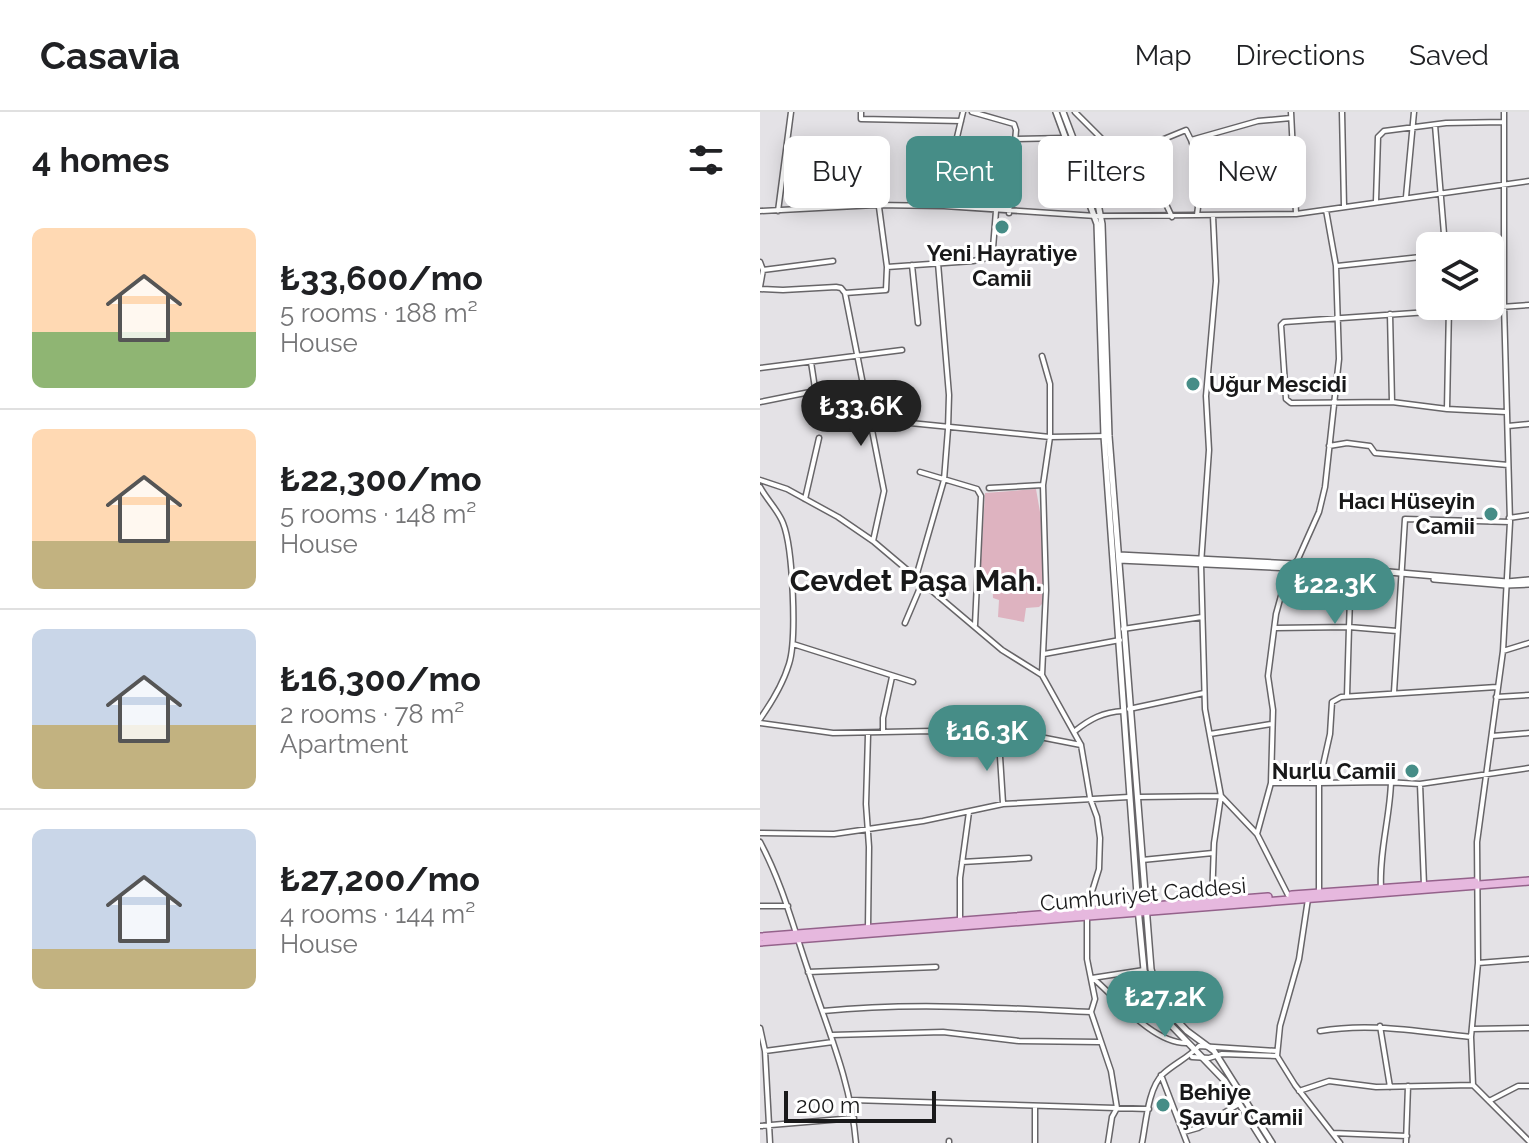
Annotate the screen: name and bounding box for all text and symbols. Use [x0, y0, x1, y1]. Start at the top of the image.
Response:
text: Casavia [40, 33, 180, 78]
text: Map [1135, 39, 1192, 72]
text: Directions [1236, 39, 1365, 72]
text: Saved [1409, 39, 1489, 72]
chip: Buy [784, 136, 890, 208]
chip: Rent [906, 136, 1022, 208]
chip: Filters [1038, 136, 1173, 208]
chip: New [1189, 136, 1306, 208]
icon: filters [684, 138, 728, 182]
text: 4 homes [32, 140, 170, 180]
marker: Yeni Hayratiye Camii [993, 218, 1011, 236]
map controls [1416, 232, 1504, 320]
button: layers [1416, 232, 1504, 320]
place label: Yeni Hayratiye Camii [927, 240, 1077, 291]
text: ₺33,600/mo [280, 258, 483, 298]
icon: home [96, 260, 192, 356]
text: 5 rooms · 188 m² [280, 298, 478, 328]
text: House [280, 328, 358, 358]
place label: Uğur Mescidi [1209, 371, 1347, 397]
marker: Uğur Mescidi [1184, 375, 1202, 393]
pin: ₺33.6K [796, 380, 926, 448]
text: ₺33.6K [819, 391, 903, 421]
text: ₺22,300/mo [280, 459, 482, 499]
icon: home [96, 461, 192, 557]
place label: Hacı Hüseyin Camii [1338, 488, 1475, 539]
text: 5 rooms · 148 m² [280, 499, 476, 529]
marker: Hacı Hüseyin Camii [1482, 505, 1500, 523]
text: House [280, 529, 358, 559]
pin: ₺22.3K [1270, 558, 1400, 626]
district label: Cevdet Paşa Mah. [790, 563, 1042, 598]
text: ₺22.3K [1294, 569, 1376, 599]
text: ₺16,300/mo [280, 659, 481, 699]
icon: home [96, 661, 192, 757]
text: 2 rooms · 78 m² [280, 699, 464, 729]
pin: ₺16.3K [922, 705, 1052, 773]
text: ₺16.3K [946, 716, 1028, 746]
text: Apartment [280, 729, 409, 759]
place label: Nurlu Camii [1272, 758, 1396, 784]
marker: Nurlu Camii [1403, 762, 1421, 780]
text: ₺27,200/mo [280, 859, 480, 899]
icon: home [96, 861, 192, 957]
street label: Cumhuriyet Caddesi [1039, 872, 1247, 916]
text: 4 rooms · 144 m² [280, 899, 475, 929]
text: House [280, 929, 358, 959]
pin: ₺27.2K [1100, 971, 1230, 1039]
text: ₺27.2K [1124, 982, 1206, 1012]
place label: Behiye Şavur Camii [1179, 1079, 1303, 1130]
scale bar [784, 1087, 936, 1123]
text: 200 m [796, 1092, 860, 1118]
marker: Behiye Şavur Camii [1154, 1096, 1172, 1114]

